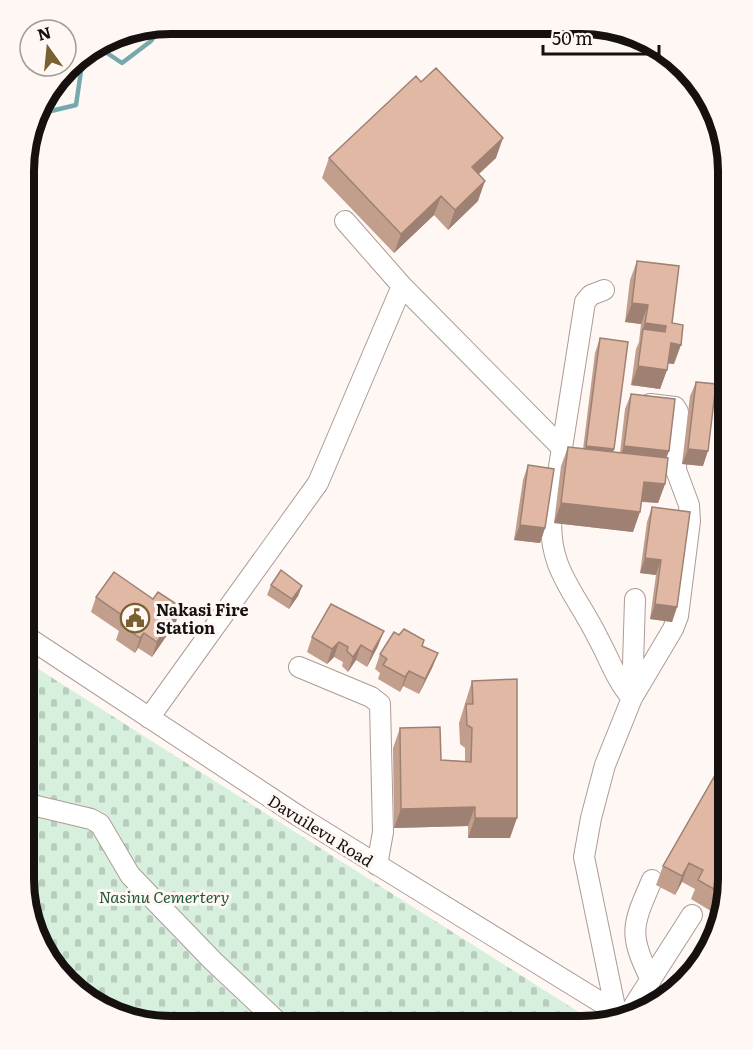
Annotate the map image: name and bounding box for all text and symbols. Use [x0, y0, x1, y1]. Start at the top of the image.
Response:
north arrow [18, 18, 78, 78]
scale bar [543, 18, 658, 56]
text: N [34, 19, 53, 46]
text: 50 m [552, 24, 593, 51]
place label: Nakasi Fire Station [156, 597, 249, 639]
public building icon: Nakasi Fire Station [119, 602, 151, 634]
street label: Davuilevu Road [264, 788, 378, 872]
park label: Nasinu Cemertery [99, 884, 229, 908]

